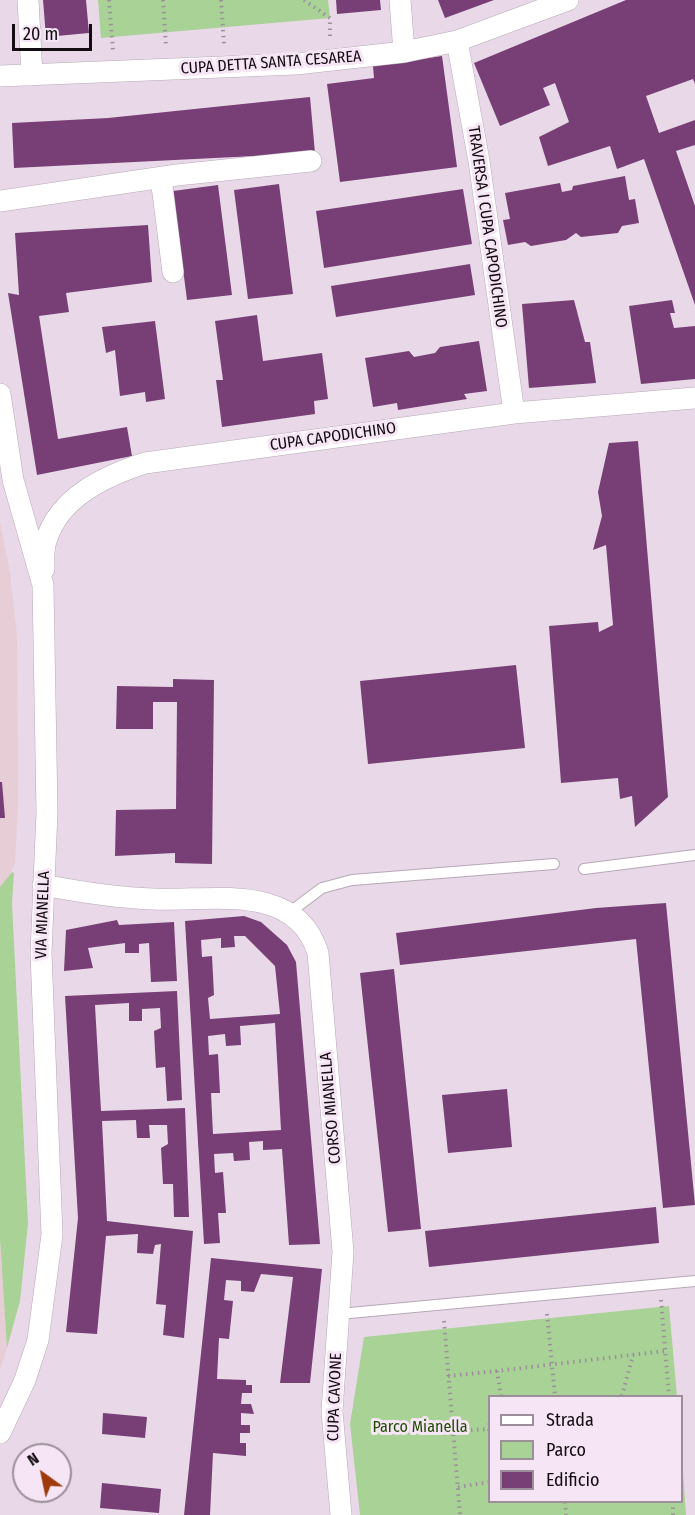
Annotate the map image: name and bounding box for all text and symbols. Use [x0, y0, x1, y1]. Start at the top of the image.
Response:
scale bar [15, 12, 94, 50]
text: 20 m [23, 23, 58, 45]
street label: CUPA DETTA SANTA CESAREA [180, 47, 362, 79]
street label: TRAVERSA I CUPA CAPODICHINO [463, 125, 511, 329]
street label: CUPA CAPODICHINO [269, 419, 397, 455]
street label: VIA MIANELLA [32, 871, 54, 959]
street label: CORSO MIANELLA [317, 1051, 345, 1165]
street label: CUPA CAVONE [324, 1352, 346, 1442]
legend [488, 1395, 683, 1503]
text: Strada [546, 1409, 594, 1431]
park label: Parco Mianella [372, 1418, 468, 1438]
text: Parco [546, 1439, 586, 1461]
north arrow [12, 1443, 72, 1503]
text: N [24, 1449, 42, 1470]
text: Edificio [546, 1469, 599, 1491]

